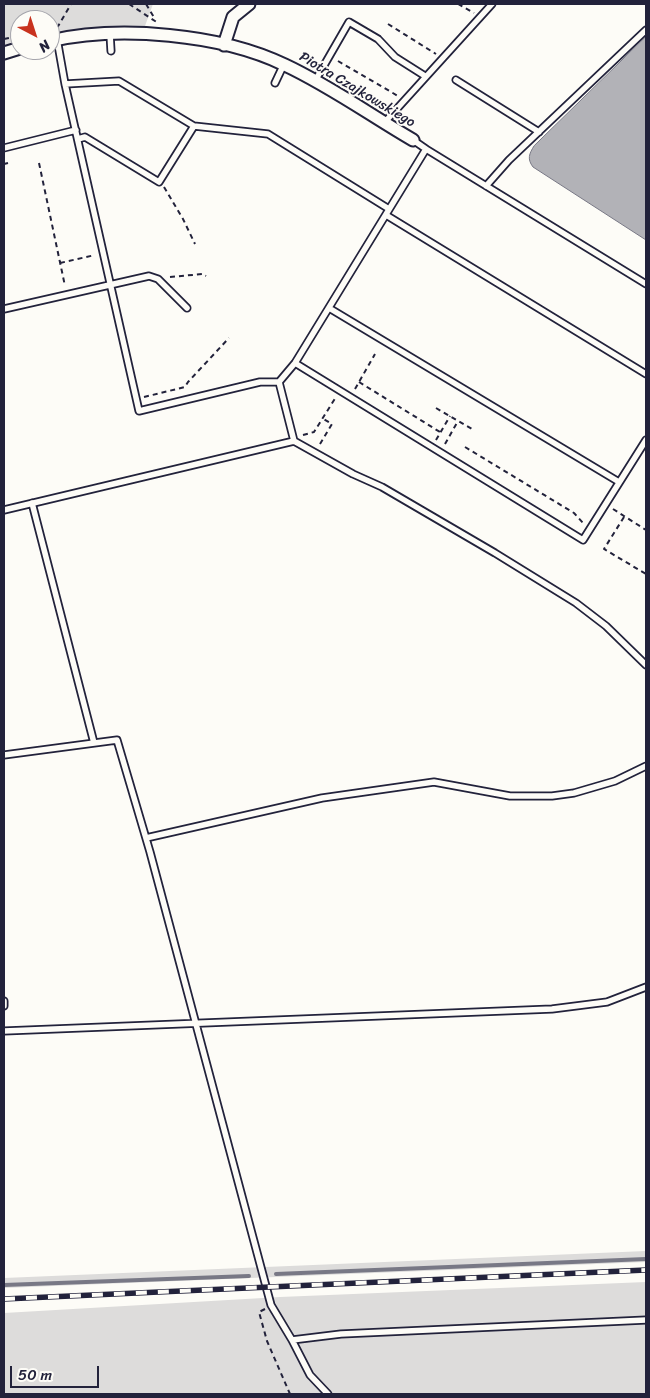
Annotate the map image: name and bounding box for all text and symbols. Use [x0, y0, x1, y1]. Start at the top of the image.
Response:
north arrow [10, 10, 60, 60]
text: N [33, 33, 56, 59]
street label: Piotra Czajkowskiego [296, 49, 418, 131]
scale bar [12, 1356, 101, 1388]
text: 50 m [18, 1362, 52, 1388]

